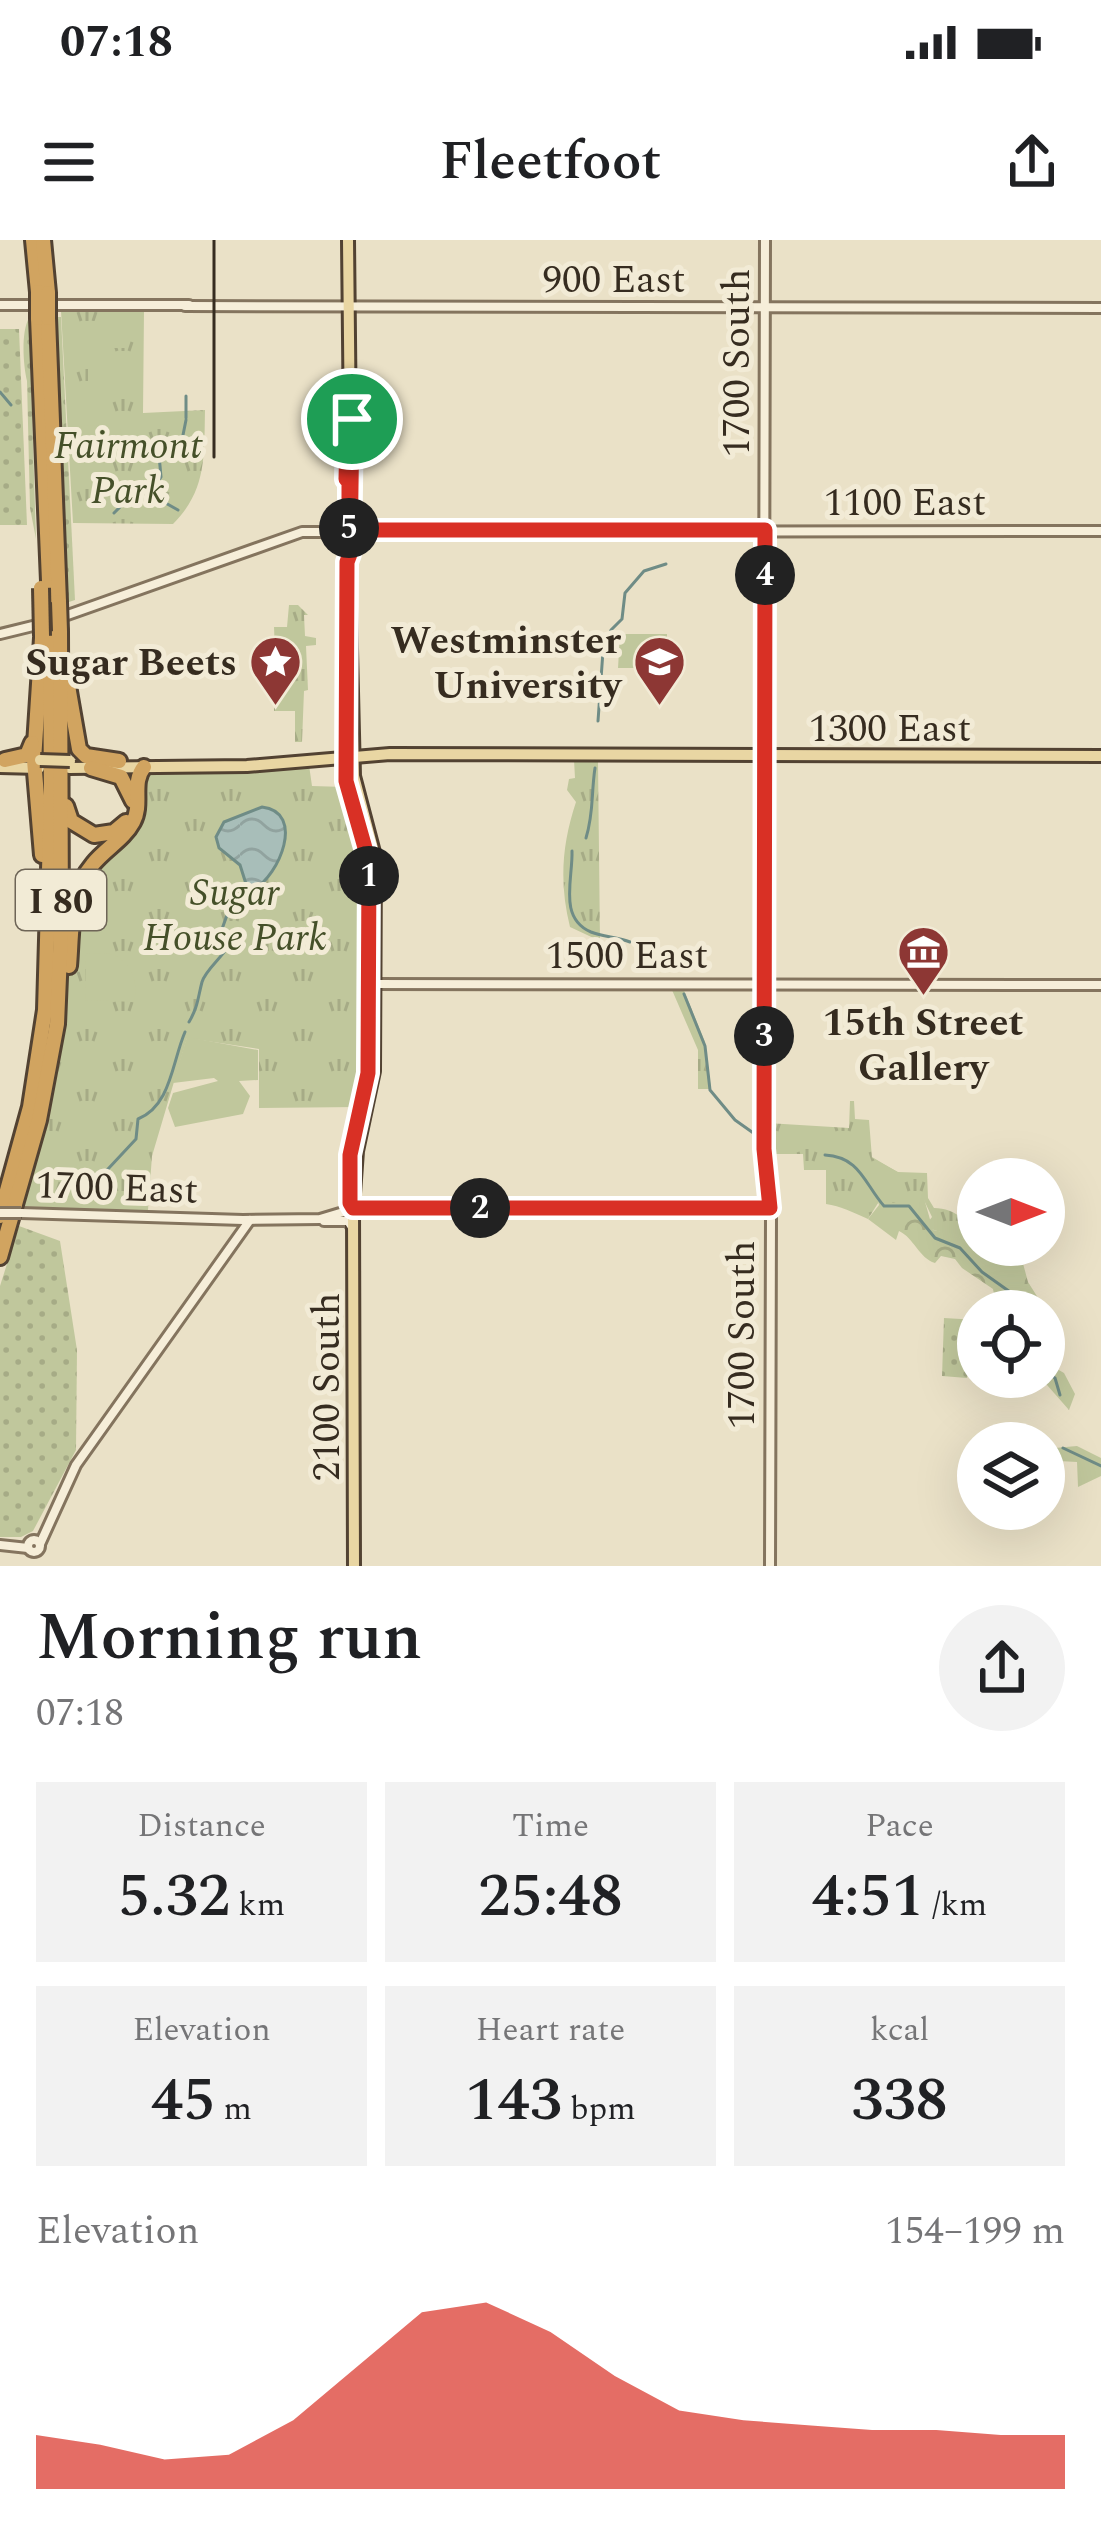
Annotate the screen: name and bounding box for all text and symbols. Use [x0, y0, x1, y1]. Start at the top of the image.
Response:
text: 07:18 [60, 8, 173, 77]
text: Fleetfoot [439, 121, 662, 203]
icon: menu [36, 129, 102, 195]
icon: share [999, 129, 1065, 195]
street label: 900 East [542, 251, 686, 310]
street label: 1700 South [708, 269, 767, 457]
pin [301, 368, 403, 470]
icon: arrive [319, 386, 385, 452]
park label: Fairmont Park [54, 417, 203, 521]
street label: 1100 East [824, 474, 986, 533]
pin: 5 [319, 498, 379, 558]
text: 5 [340, 503, 358, 553]
pin: 4 [735, 545, 795, 605]
text: 4 [756, 550, 774, 600]
place label: Westminster University [390, 612, 622, 716]
place icon: Sugar Beets [248, 633, 304, 707]
school or university icon: Westminster University [632, 633, 688, 707]
place label: Sugar Beets [25, 634, 237, 693]
street label: 1300 East [809, 700, 971, 759]
pin: 1 [339, 846, 399, 906]
text: 1 [360, 851, 378, 901]
park label: Sugar House Park [143, 864, 327, 968]
road number: I 80 [16, 870, 106, 930]
museum icon: 15th Street Gallery [895, 923, 951, 997]
street label: 1500 East [546, 927, 708, 986]
place label: 15th Street Gallery [822, 994, 1024, 1098]
pin: 3 [734, 1006, 794, 1066]
text: 3 [755, 1011, 773, 1061]
street label: 1700 East [35, 1156, 199, 1221]
north arrow [957, 1158, 1065, 1266]
map controls [957, 1158, 1065, 1530]
pin: 2 [450, 1178, 510, 1238]
text: 2 [471, 1183, 489, 1233]
street label: 1700 South [713, 1241, 772, 1429]
button: locate [957, 1290, 1065, 1398]
street label: 2100 South [298, 1293, 357, 1481]
button: layers [957, 1422, 1065, 1530]
text: Morning run [36, 1588, 422, 1689]
button: share [939, 1605, 1065, 1731]
text: 07:18 [36, 1684, 124, 1743]
text: Distance [137, 1801, 266, 1851]
text: Time [512, 1801, 589, 1851]
text: Pace [865, 1801, 934, 1851]
text: 5.32 [118, 1851, 230, 1943]
text: 25:48 [478, 1851, 623, 1943]
text: 4:51 [812, 1851, 924, 1943]
text: km [230, 1880, 285, 1930]
text: /km [924, 1880, 987, 1930]
text: Elevation [132, 2005, 271, 2055]
text: Heart rate [476, 2005, 625, 2055]
text: kcal [870, 2005, 929, 2055]
text: 45 [151, 2055, 215, 2147]
text: 143 [465, 2055, 562, 2147]
text: 338 [851, 2055, 948, 2147]
text: m [215, 2084, 252, 2134]
text: bpm [562, 2084, 636, 2134]
text: Elevation [36, 2202, 199, 2261]
text: 154–199 m [885, 2202, 1065, 2261]

